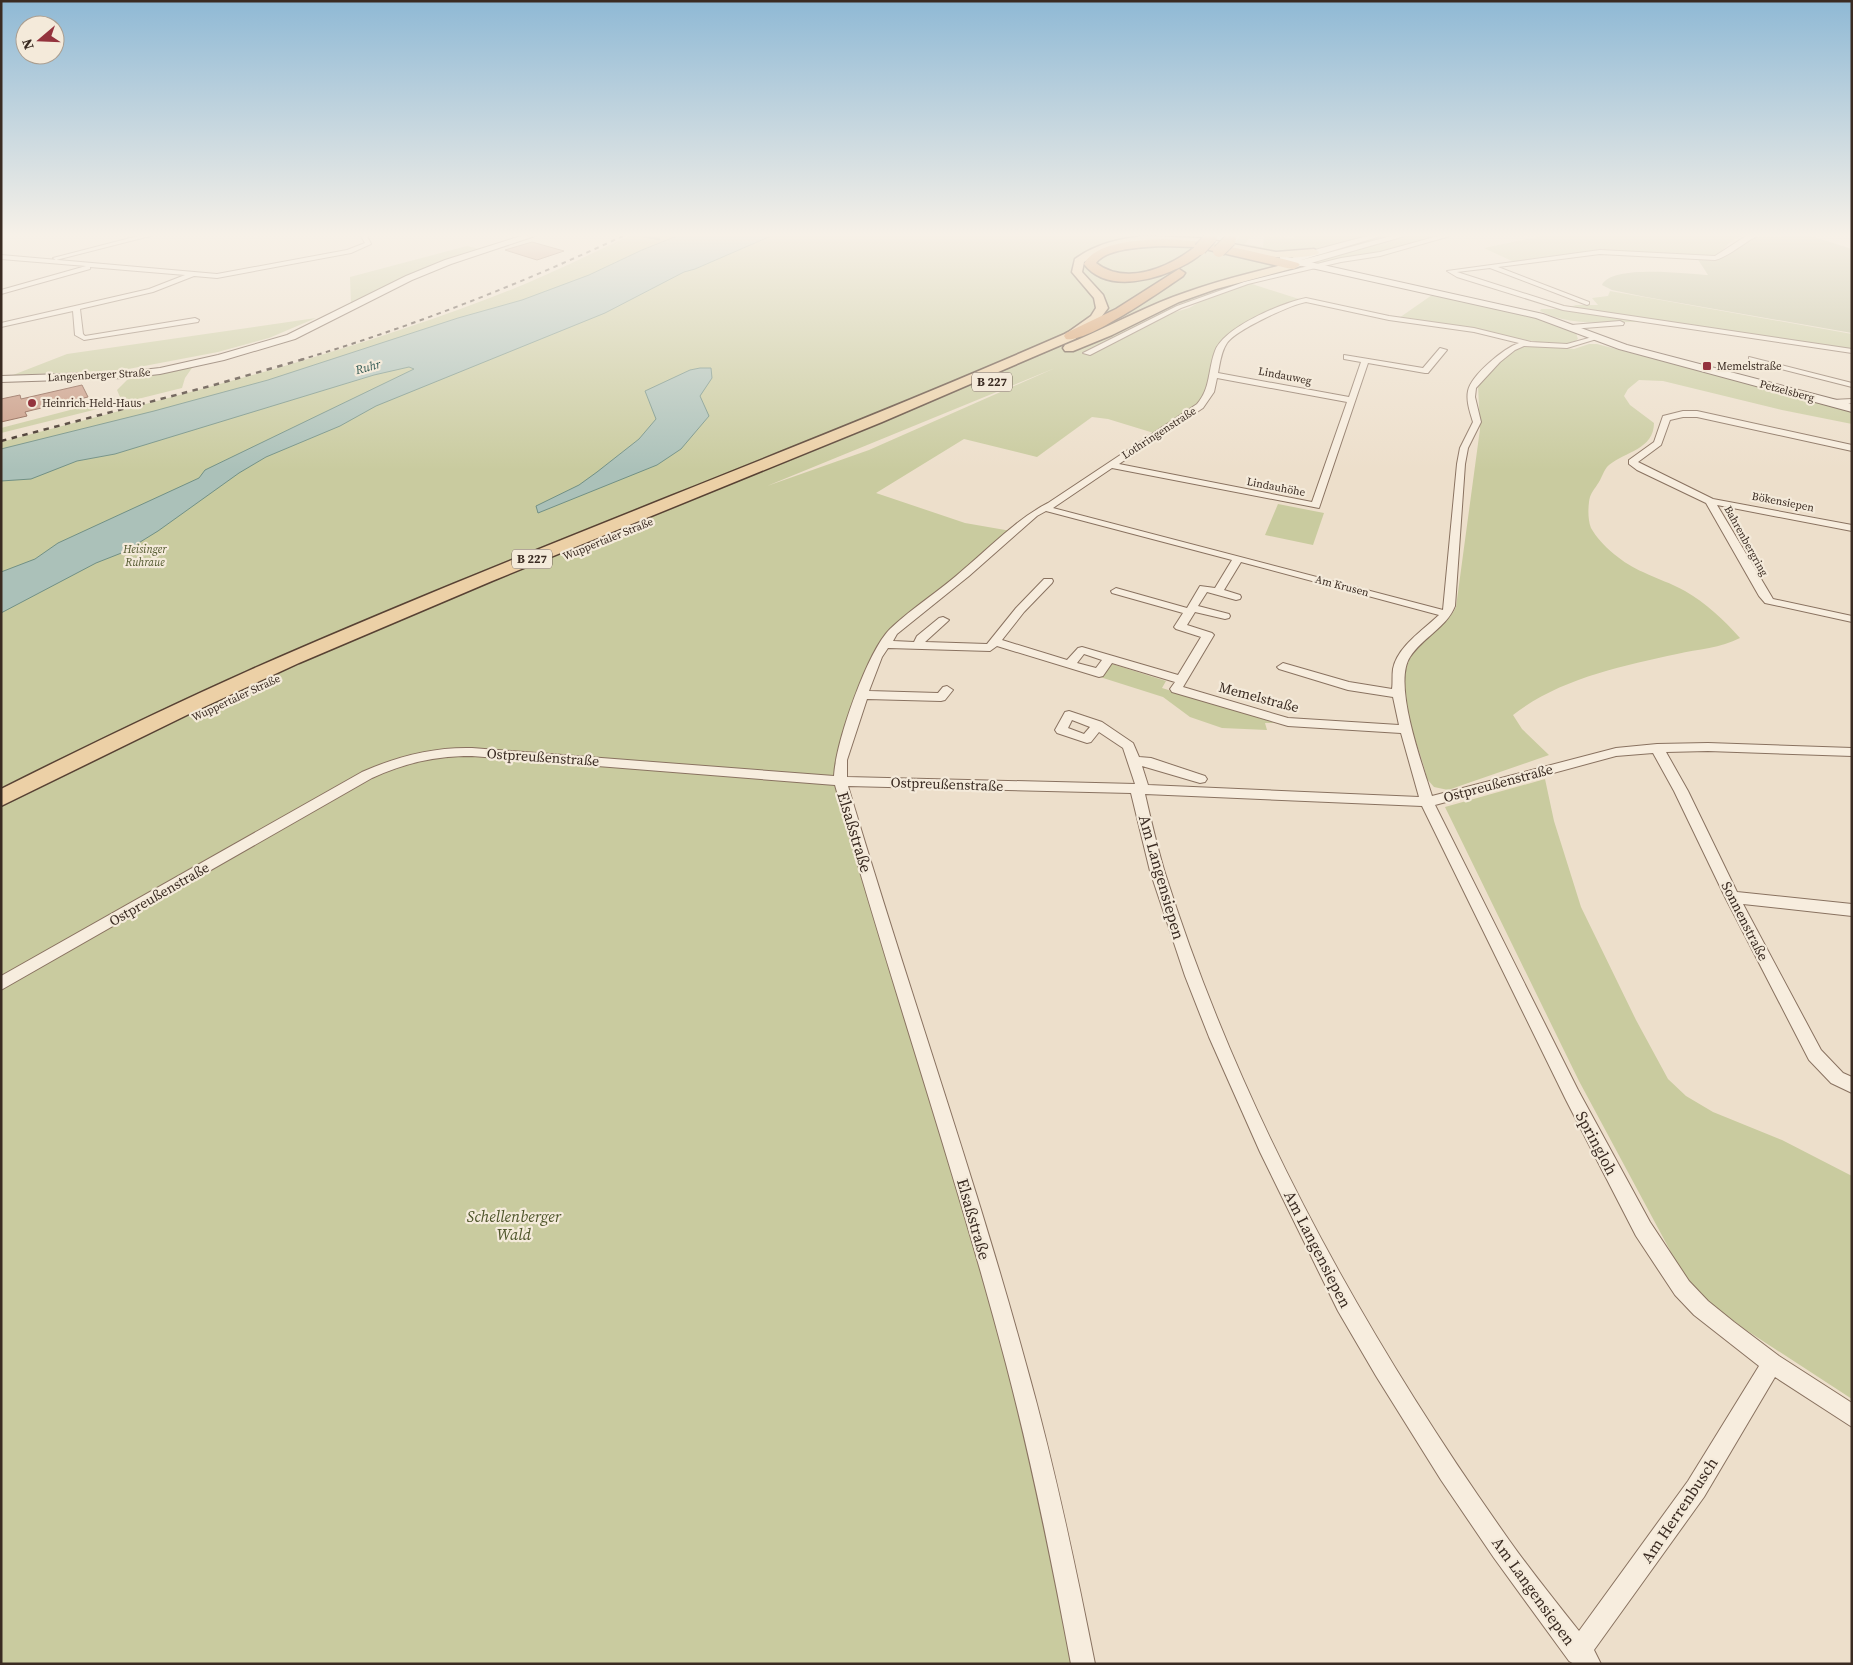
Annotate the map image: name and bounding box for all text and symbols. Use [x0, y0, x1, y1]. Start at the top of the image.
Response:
north arrow [15, 15, 65, 65]
text: N [17, 36, 39, 52]
water label: Ruhr [353, 356, 384, 378]
place label: Memelstraße [1717, 359, 1782, 374]
marker: Memelstraße [1701, 360, 1713, 372]
street label: Lindauweg [1257, 363, 1313, 389]
street label: Langenberger Straße [47, 365, 151, 385]
road number: B 227 [972, 372, 1012, 392]
street label: Petzelsberg [1758, 376, 1816, 406]
place label: Heinrich-Held-Haus [42, 396, 142, 411]
marker: Heinrich-Held-Haus [26, 397, 38, 409]
street label: Lothringenstraße [1119, 403, 1199, 463]
street label: Lindauhöhe [1245, 474, 1307, 500]
street label: Bökensiepen [1751, 489, 1816, 515]
street label: Bahrenbergring [1720, 503, 1772, 579]
street label: Wuppertaler Straße [561, 514, 656, 564]
park label: Heisinger Ruhraue [122, 542, 167, 570]
road number: B 227 [512, 550, 552, 568]
street label: Am Krusen [1313, 572, 1371, 600]
street label: Wuppertaler Straße [189, 671, 283, 725]
street label: Memelstraße [1217, 677, 1301, 717]
street label: Ostpreußenstraße [486, 743, 600, 771]
street label: Ostpreußenstraße [1441, 759, 1555, 807]
street label: Ostpreußenstraße [890, 772, 1004, 796]
street label: Elsaßstraße [832, 789, 878, 875]
street label: Am Langensiepen [1134, 812, 1190, 942]
street label: Ostpreußenstraße [105, 857, 213, 931]
street label: Sonnenstraße [1716, 878, 1774, 964]
street label: Springloh [1571, 1107, 1623, 1179]
street label: Elsaßstraße [952, 1176, 996, 1262]
street label: Am Langensiepen [1279, 1187, 1357, 1312]
park label: Schellenberger Wald [467, 1205, 562, 1245]
street label: Am Herrenbusch [1635, 1453, 1723, 1567]
street label: Am Langensiepen [1487, 1532, 1581, 1650]

